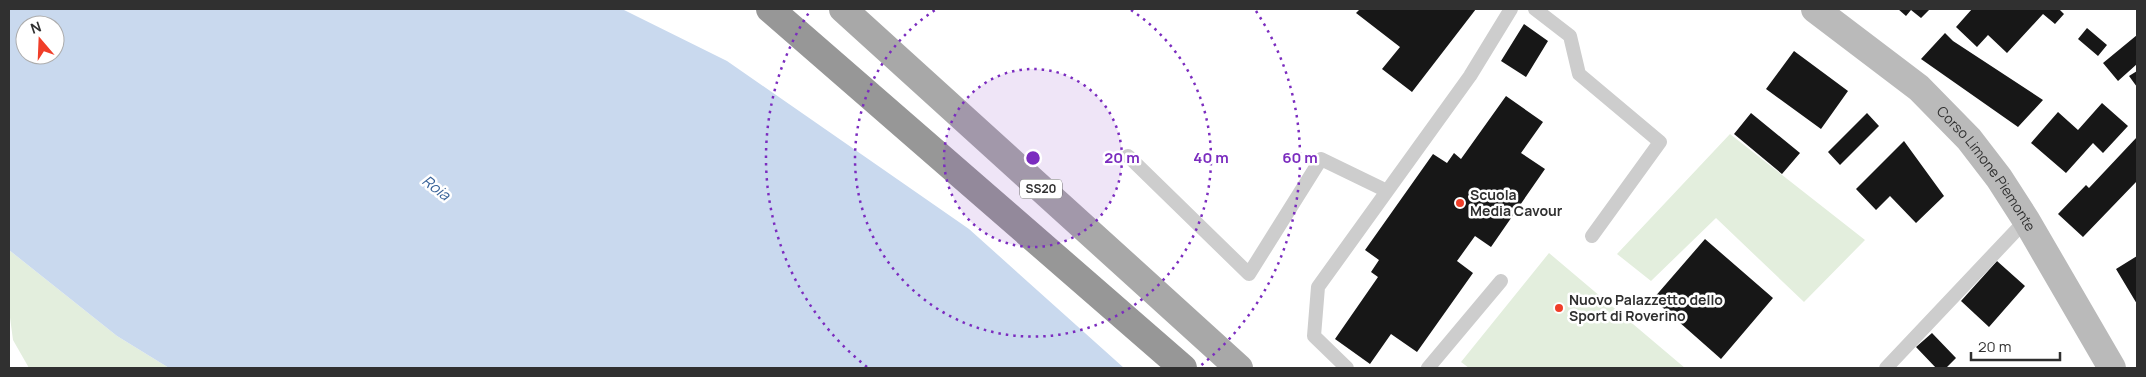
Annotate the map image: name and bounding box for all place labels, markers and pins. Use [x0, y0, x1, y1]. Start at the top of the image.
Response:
centre of rings [1024, 149, 1042, 167]
place label: Scuola Media Cavour [1470, 185, 1563, 220]
marker: Scuola Media Cavour [1454, 197, 1466, 209]
place label: Nuovo Palazzetto dello Sport di Roverino [1569, 290, 1723, 325]
marker: Nuovo Palazzetto dello Sport di Roverino [1553, 302, 1565, 314]

